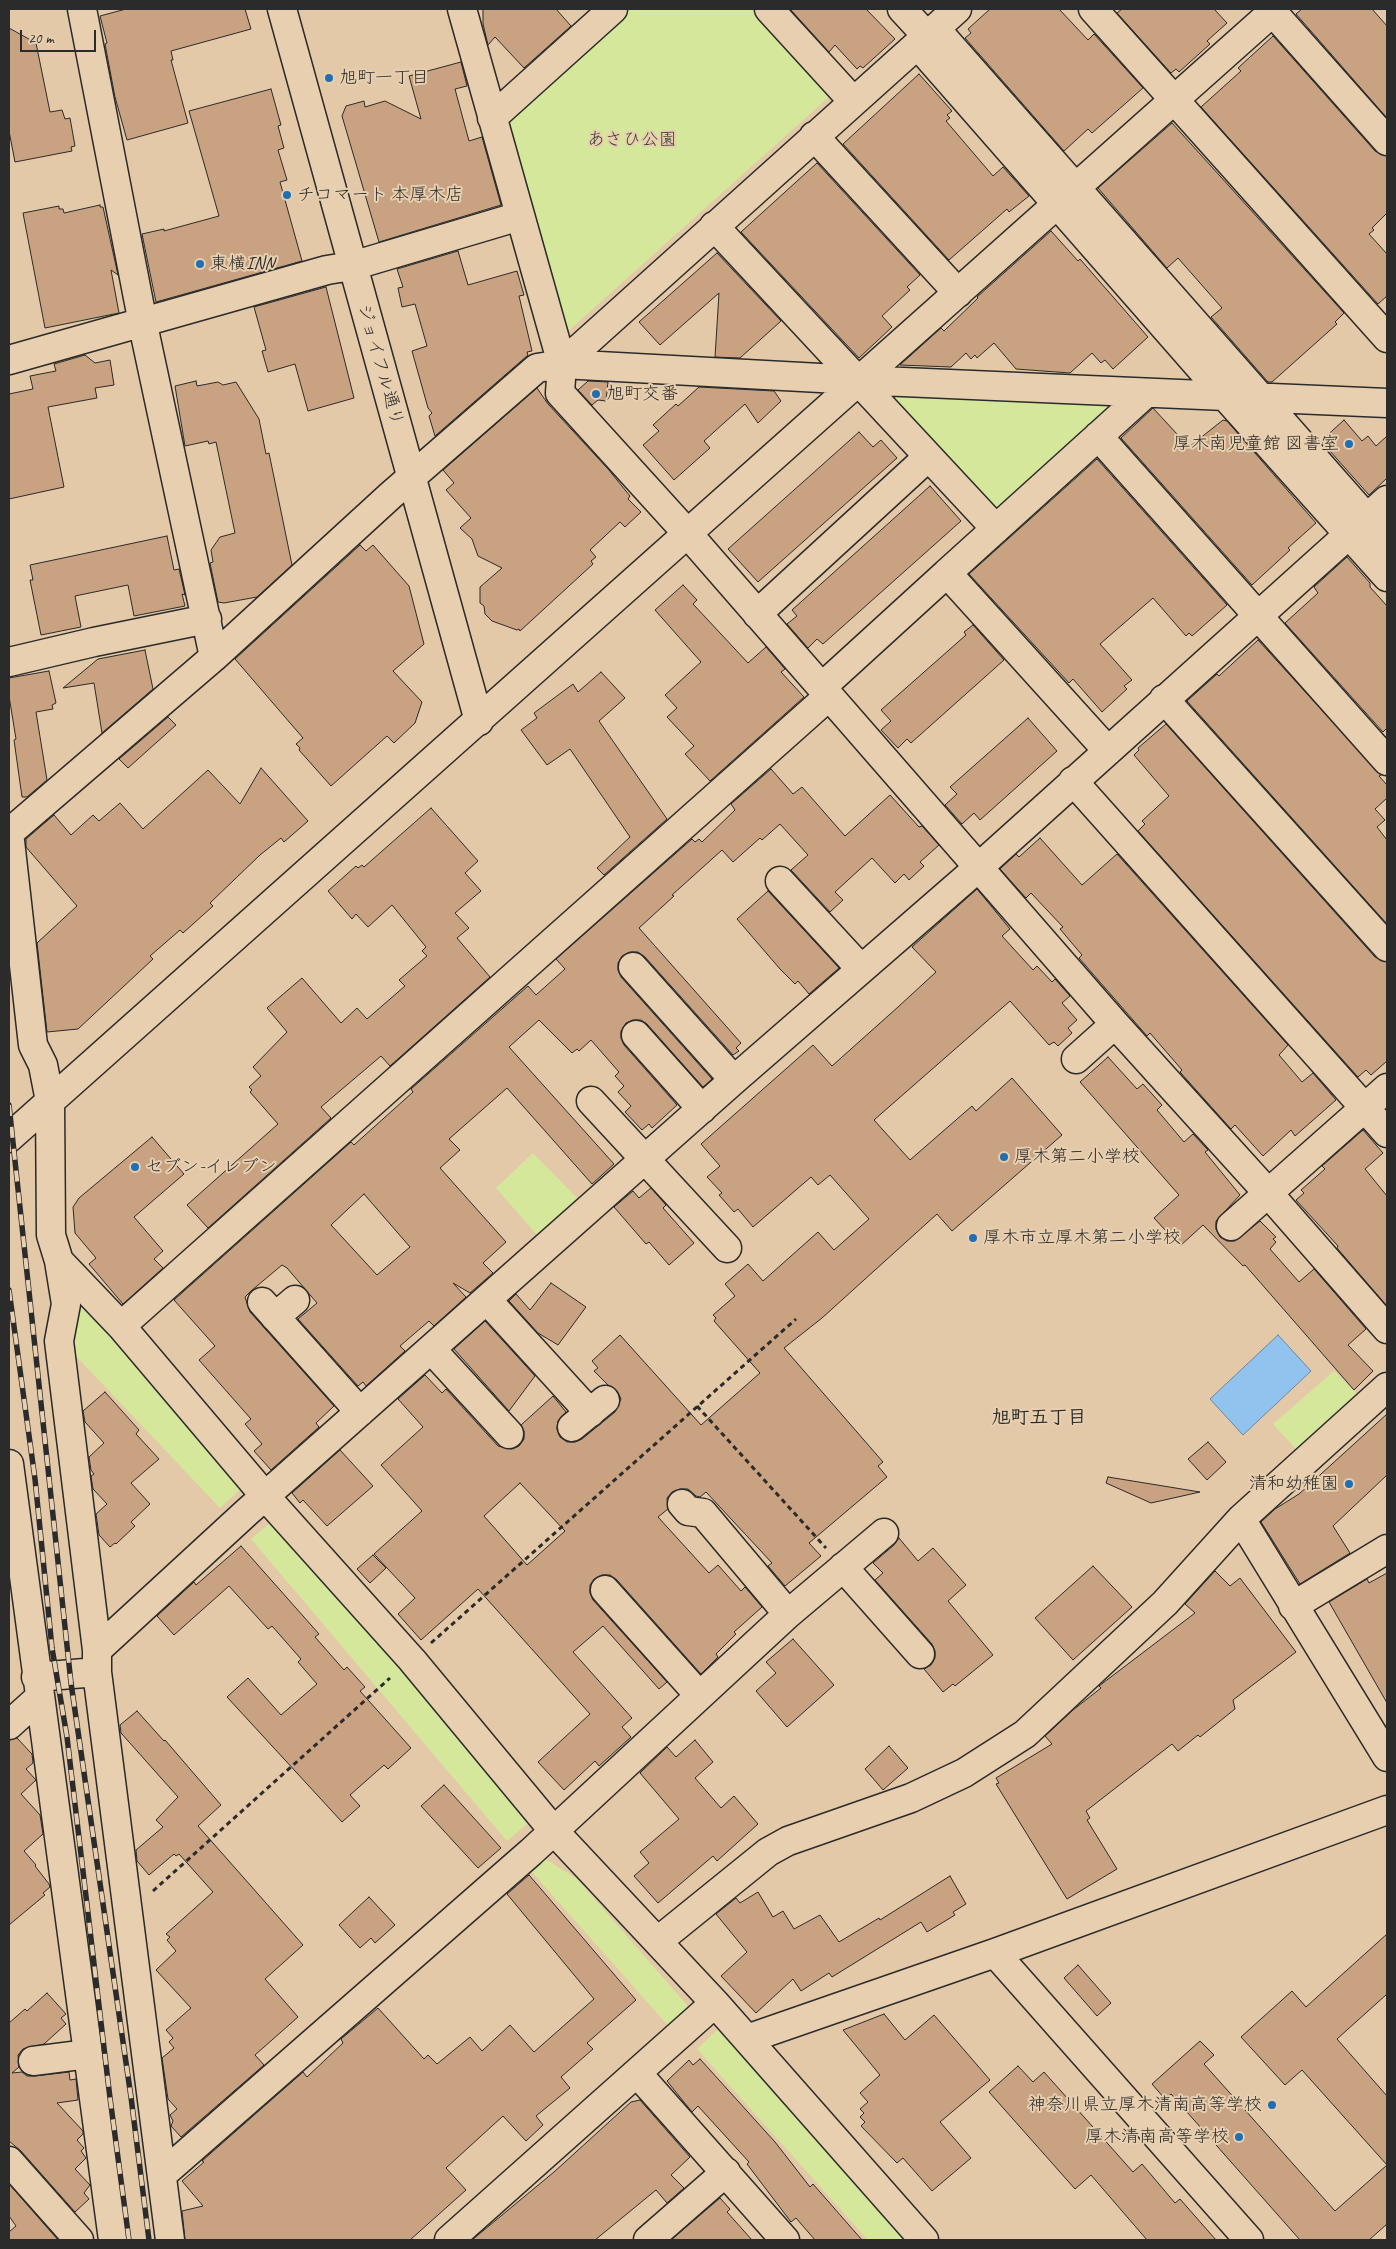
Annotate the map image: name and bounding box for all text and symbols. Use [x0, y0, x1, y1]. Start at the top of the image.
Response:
scale bar [22, 20, 99, 52]
text: 20 m [28, 29, 54, 48]
place label: 旭町一丁目 [339, 67, 429, 89]
marker: 旭町一丁目 [323, 72, 335, 84]
park label: あさひ公園 [587, 129, 677, 151]
place label: チコマート 本厚木店 [297, 184, 463, 206]
marker: チコマート 本厚木店 [281, 189, 293, 201]
place label: 東横INN [210, 253, 275, 275]
marker: 東横INN [194, 258, 206, 270]
street label: ジョイフル通り [352, 301, 408, 429]
place label: 旭町交番 [606, 383, 678, 405]
marker: 旭町交番 [590, 388, 602, 400]
place label: 厚木南児童館 図書室 [1173, 433, 1339, 455]
marker: 厚木南児童館 図書室 [1343, 438, 1355, 450]
place label: 厚木第二小学校 [1014, 1146, 1140, 1168]
marker: 厚木第二小学校 [998, 1151, 1010, 1163]
place label: セブン-イレブン [145, 1156, 277, 1178]
marker: セブン-イレブン [129, 1161, 141, 1173]
place label: 厚木市立厚木第二小学校 [983, 1227, 1181, 1249]
marker: 厚木市立厚木第二小学校 [967, 1232, 979, 1244]
district label: 旭町五丁目 [992, 1407, 1086, 1429]
place label: 清和幼稚園 [1249, 1473, 1339, 1495]
marker: 清和幼稚園 [1343, 1478, 1355, 1490]
place label: 神奈川県立厚木清南高等学校 [1028, 2094, 1262, 2116]
marker: 神奈川県立厚木清南高等学校 [1266, 2099, 1278, 2111]
place label: 厚木清南高等学校 [1085, 2126, 1229, 2148]
marker: 厚木清南高等学校 [1233, 2131, 1245, 2143]

